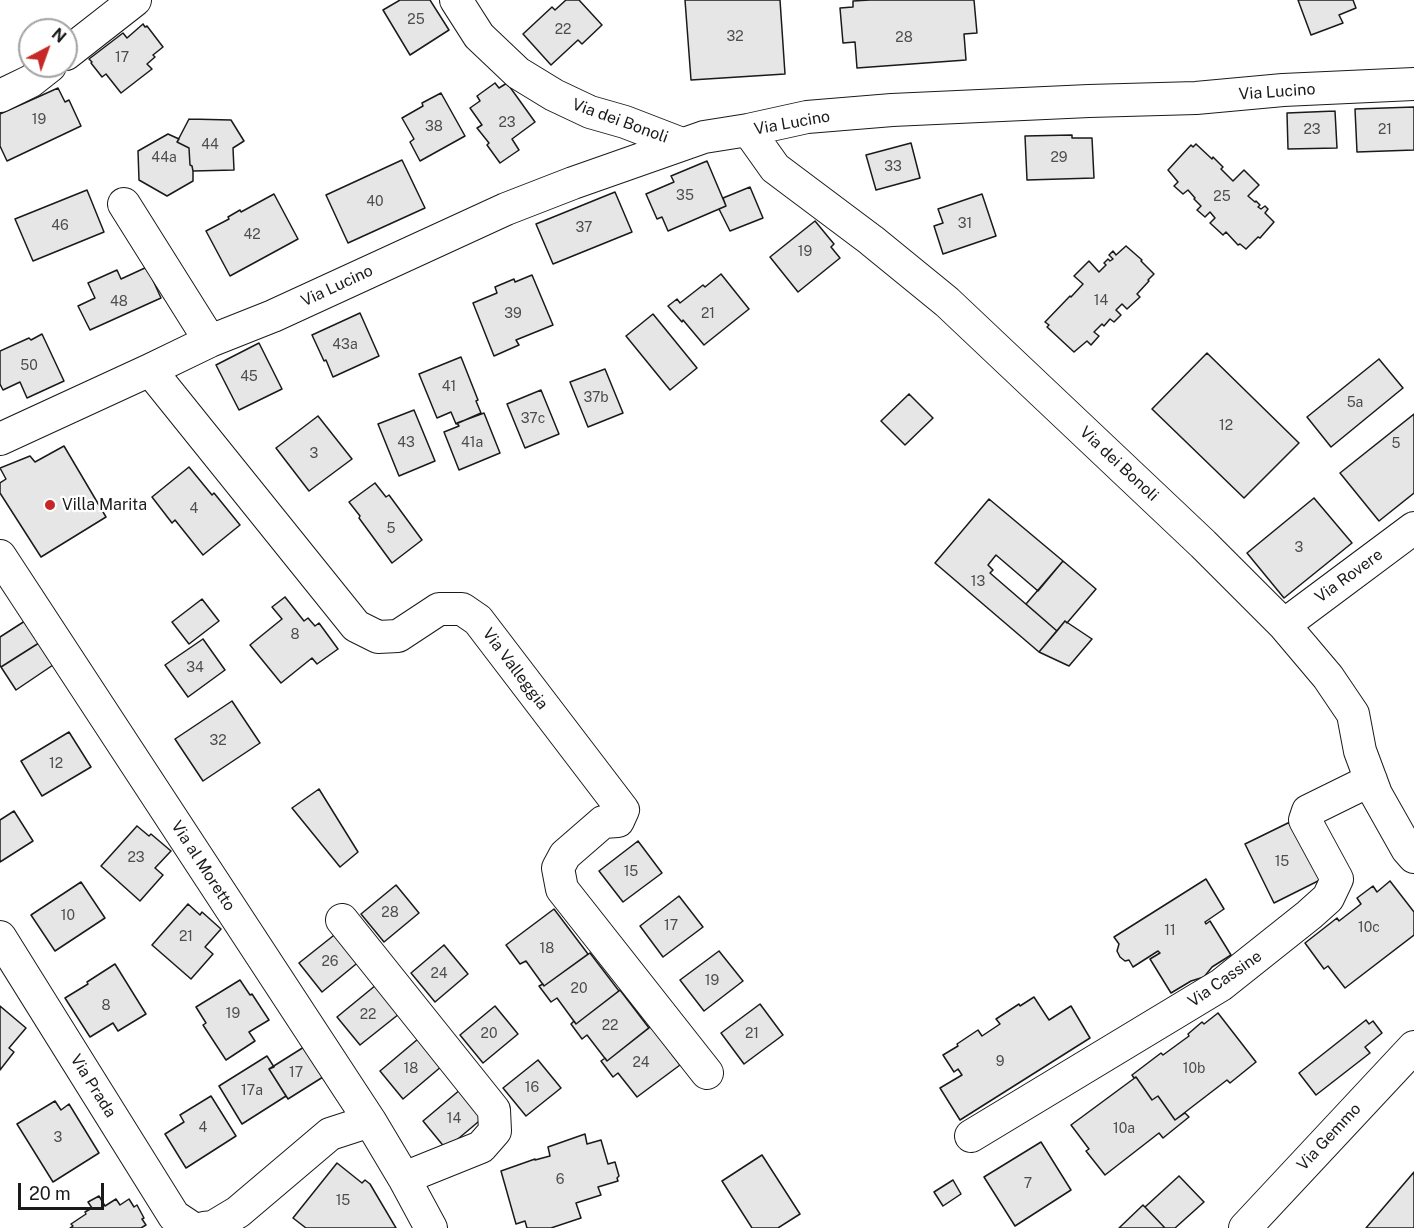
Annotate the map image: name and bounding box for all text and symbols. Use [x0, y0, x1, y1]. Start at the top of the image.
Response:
house number: 25 [407, 12, 425, 28]
north arrow [18, 18, 78, 78]
house number: 22 [555, 22, 571, 38]
text: N [48, 24, 70, 47]
house number: 32 [726, 29, 744, 45]
house number: 28 [895, 30, 913, 46]
house number: 17 [115, 50, 129, 66]
street label: Via Lucino [1238, 80, 1316, 104]
street label: Via dei Bonoli [569, 95, 671, 147]
street label: Via Lucino [752, 107, 832, 139]
house number: 19 [32, 112, 46, 128]
house number: 23 [498, 115, 516, 131]
house number: 38 [425, 119, 443, 135]
house number: 23 [1303, 122, 1321, 138]
house number: 21 [1378, 122, 1392, 138]
house number: 44 [201, 137, 219, 153]
house number: 44a [151, 150, 177, 166]
house number: 29 [1050, 150, 1068, 166]
house number: 33 [884, 159, 902, 175]
house number: 35 [676, 188, 694, 204]
house number: 25 [1213, 189, 1231, 205]
house number: 40 [366, 194, 384, 210]
house number: 31 [958, 216, 972, 232]
house number: 46 [51, 218, 69, 234]
house number: 37 [576, 220, 592, 236]
house number: 42 [243, 227, 261, 243]
house number: 19 [798, 244, 812, 260]
street label: Via Lucino [298, 261, 376, 311]
house number: 14 [1094, 293, 1108, 309]
house number: 48 [110, 294, 128, 310]
house number: 39 [504, 306, 522, 322]
house number: 21 [701, 306, 715, 322]
house number: 43a [332, 337, 358, 353]
house number: 50 [20, 358, 38, 374]
house number: 45 [240, 369, 258, 385]
house number: 41 [442, 379, 456, 395]
house number: 37b [583, 390, 609, 406]
house number: 5a [1347, 395, 1363, 411]
house number: 37c [521, 411, 545, 427]
house number: 12 [1219, 418, 1233, 434]
street label: Via dei Bonoli [1076, 423, 1162, 505]
house number: 43 [397, 435, 415, 451]
house number: 41a [461, 435, 483, 451]
house number: 5 [1392, 436, 1400, 452]
house number: 3 [310, 446, 318, 462]
place label: Villa Marita [62, 495, 147, 515]
marker: Villa Marita [43, 498, 57, 512]
house number: 4 [190, 501, 198, 517]
house number: 5 [387, 521, 395, 537]
house number: 3 [1295, 540, 1303, 556]
street label: Via Rovere [1311, 545, 1387, 607]
house number: 13 [971, 574, 985, 590]
street label: Via Valleggia [478, 625, 552, 713]
house number: 8 [290, 627, 300, 643]
house number: 34 [186, 660, 204, 676]
house number: 32 [209, 733, 227, 749]
house number: 12 [49, 756, 63, 772]
street label: Via al Moretto [167, 817, 239, 915]
house number: 23 [127, 850, 145, 866]
house number: 15 [1275, 854, 1289, 870]
house number: 15 [624, 864, 638, 880]
house number: 28 [381, 905, 399, 921]
house number: 10 [61, 908, 75, 924]
house number: 17 [664, 918, 678, 934]
house number: 10c [1358, 920, 1380, 936]
house number: 11 [1164, 923, 1176, 939]
house number: 21 [179, 929, 193, 945]
house number: 18 [540, 941, 554, 957]
street label: Via Cassine [1184, 947, 1266, 1011]
house number: 26 [321, 954, 339, 970]
house number: 24 [430, 966, 448, 982]
house number: 19 [705, 973, 719, 989]
house number: 20 [571, 981, 587, 997]
house number: 8 [101, 998, 111, 1014]
house number: 19 [226, 1006, 240, 1022]
house number: 22 [360, 1007, 376, 1023]
house number: 22 [602, 1018, 618, 1034]
house number: 20 [481, 1026, 497, 1042]
house number: 21 [745, 1026, 759, 1042]
street label: Via Prada [66, 1051, 120, 1121]
house number: 9 [996, 1054, 1004, 1070]
house number: 24 [632, 1055, 650, 1071]
house number: 18 [404, 1061, 418, 1077]
house number: 10b [1183, 1061, 1205, 1077]
house number: 17 [289, 1065, 303, 1081]
house number: 16 [525, 1080, 539, 1096]
house number: 17a [241, 1083, 263, 1099]
street label: Via Gemmo [1293, 1099, 1365, 1175]
house number: 14 [447, 1111, 461, 1127]
house number: 4 [199, 1120, 207, 1136]
house number: 10a [1113, 1121, 1135, 1137]
house number: 3 [54, 1130, 62, 1146]
scale bar [21, 1171, 106, 1209]
house number: 6 [556, 1172, 564, 1188]
house number: 7 [1024, 1176, 1032, 1192]
text: 20 m [29, 1183, 71, 1204]
house number: 15 [336, 1193, 350, 1209]

